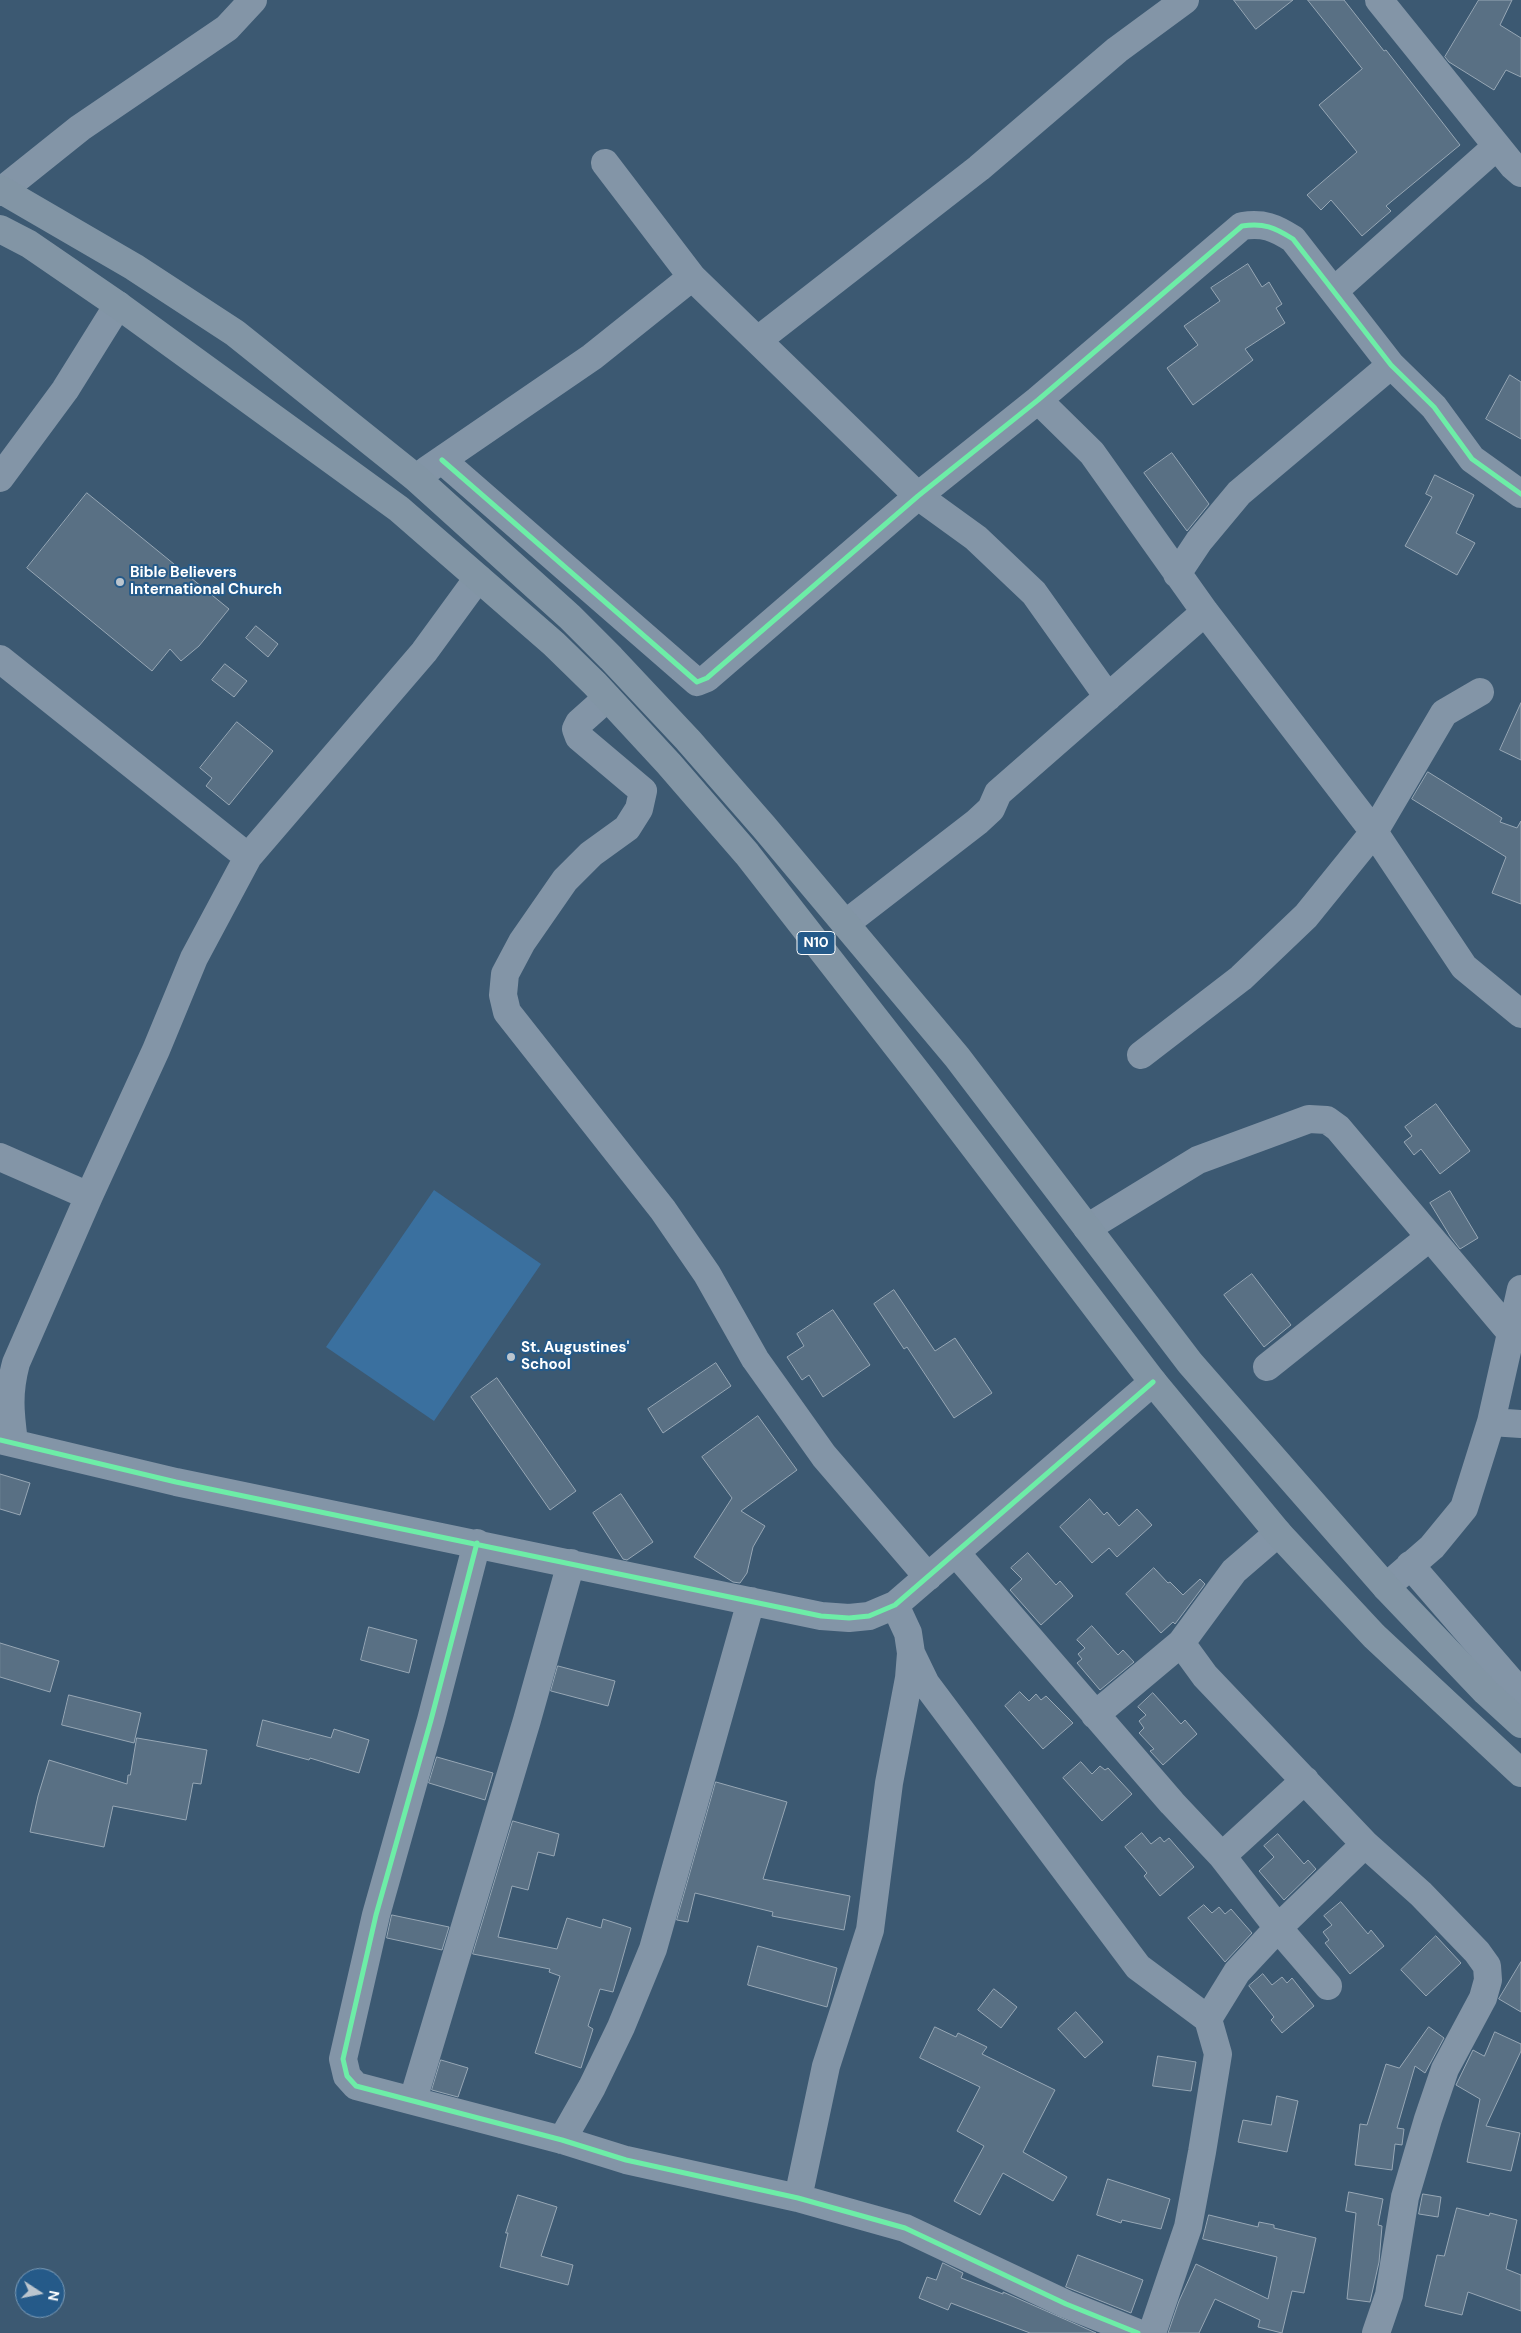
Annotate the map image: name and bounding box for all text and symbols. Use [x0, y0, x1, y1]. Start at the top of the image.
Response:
place label: Bible Believers International Church [130, 564, 282, 599]
marker: Bible Believers International Church [114, 576, 126, 588]
road number: N10 [797, 931, 835, 954]
place label: St. Augustines' School [521, 1339, 629, 1374]
marker: St. Augustines' School [505, 1351, 517, 1363]
north arrow [15, 2268, 65, 2318]
text: N [44, 2289, 64, 2302]

